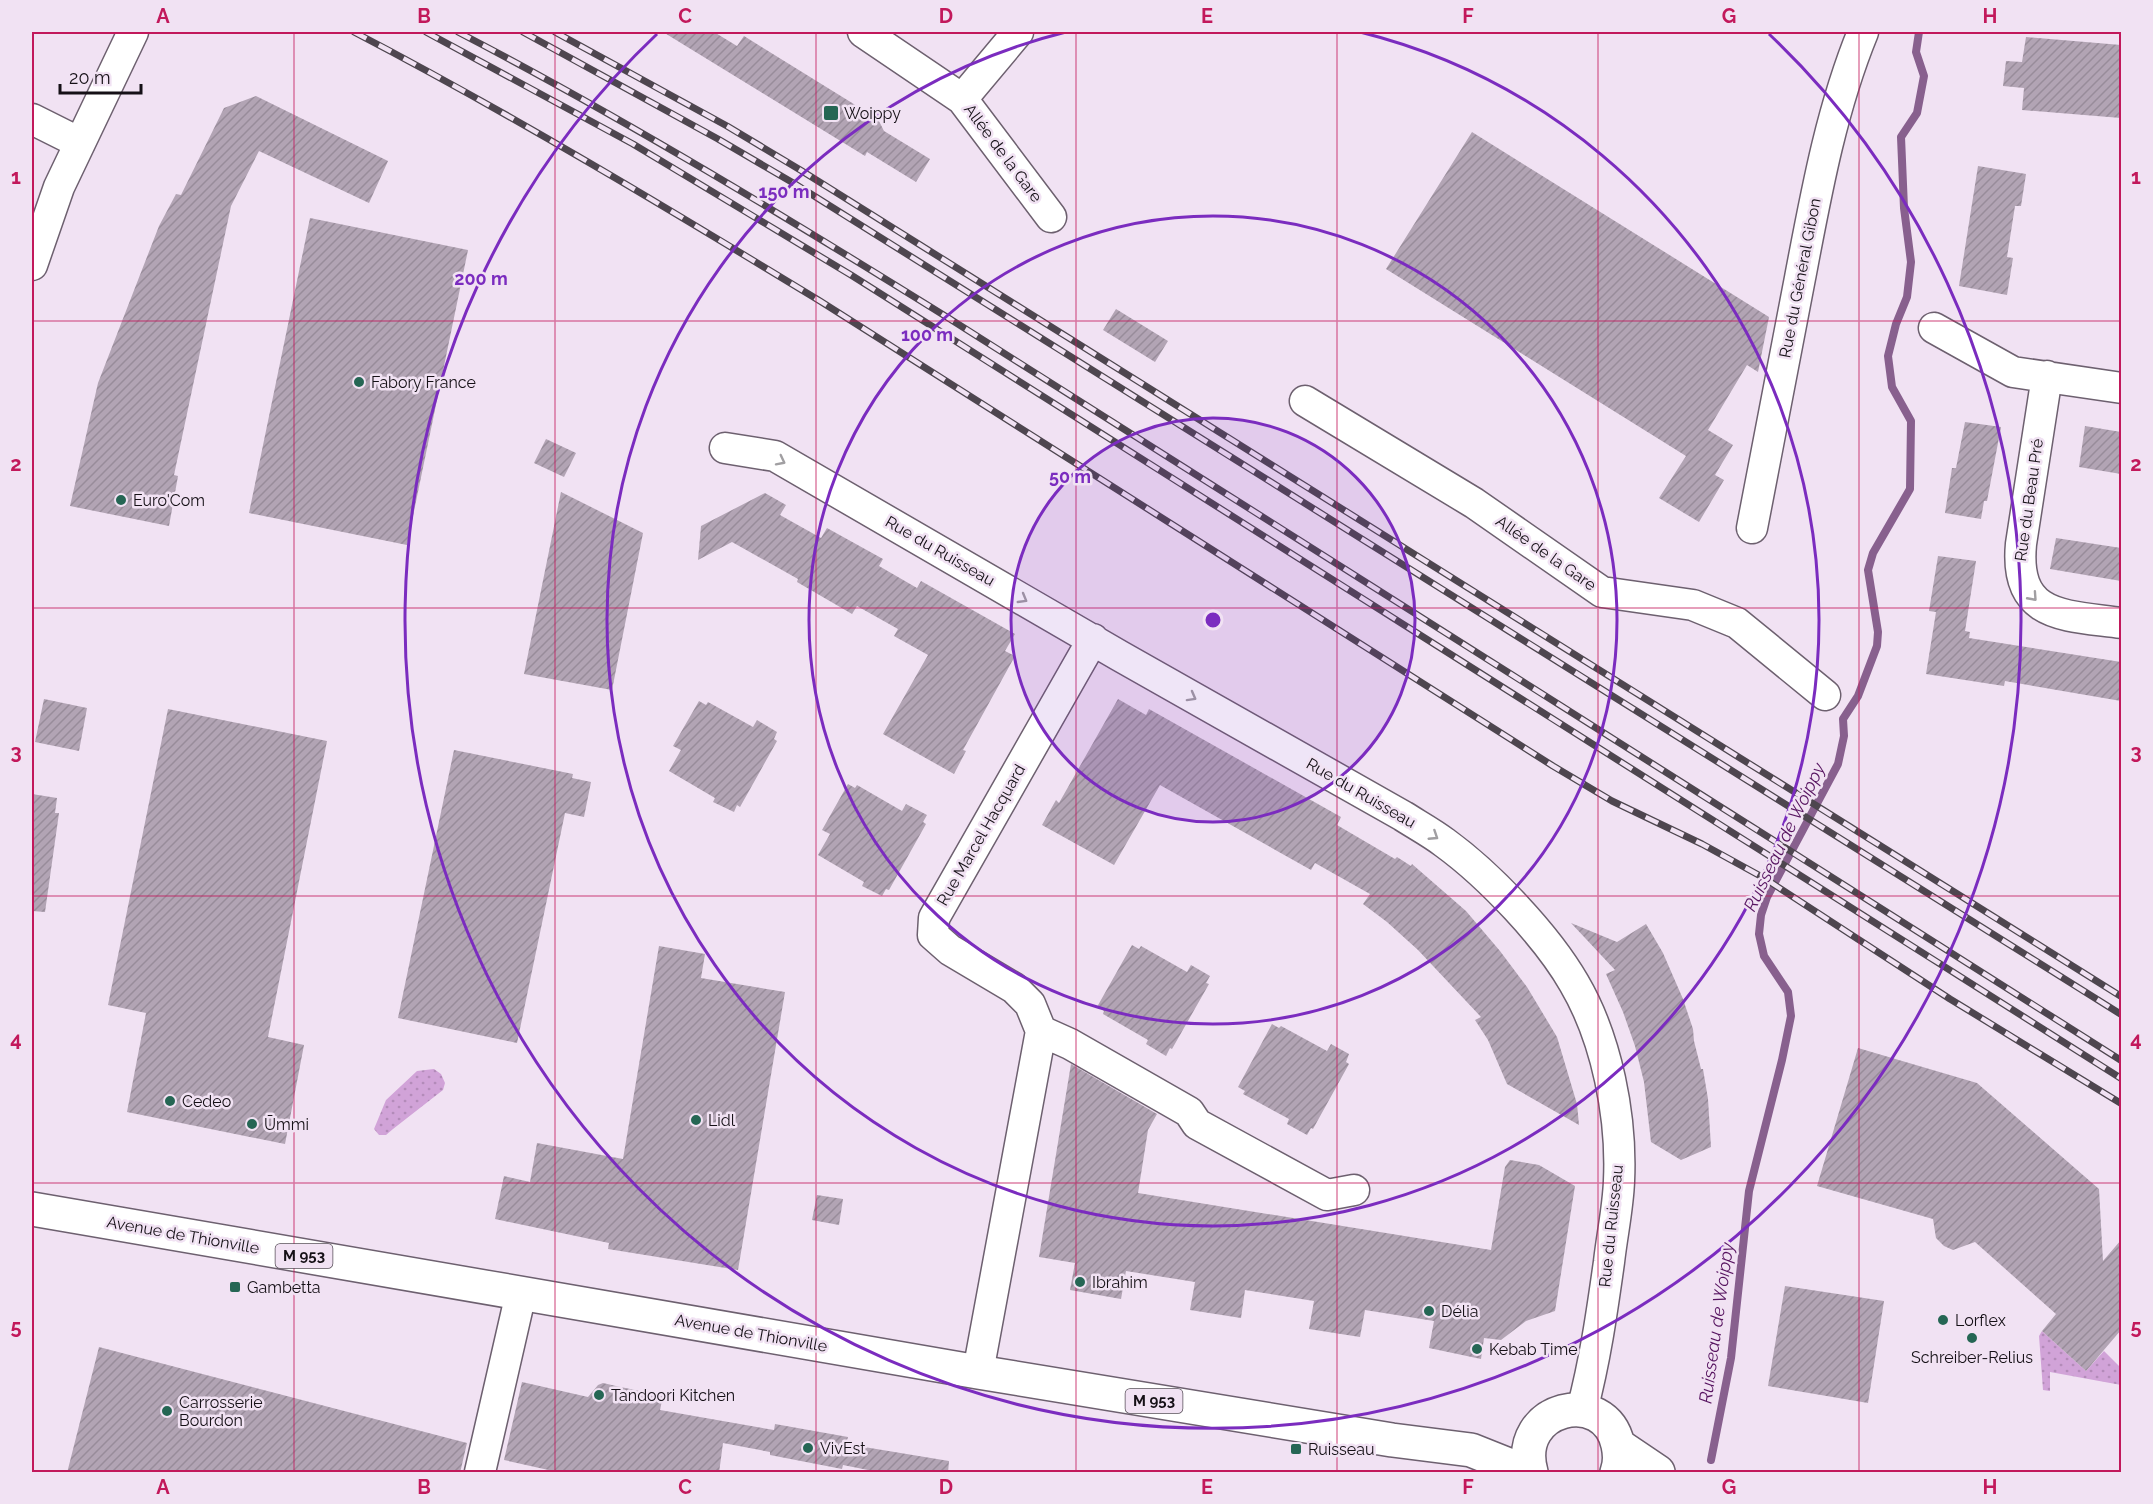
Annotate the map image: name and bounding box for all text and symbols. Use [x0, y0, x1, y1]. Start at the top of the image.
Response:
text: A [156, 4, 170, 28]
text: B [417, 4, 431, 28]
text: C [678, 4, 692, 28]
text: D [939, 4, 953, 28]
text: E [1201, 4, 1213, 28]
text: F [1462, 4, 1474, 28]
text: G [1722, 4, 1736, 28]
text: H [1983, 4, 1997, 28]
scale bar [60, 57, 141, 95]
text: 20 m [69, 67, 111, 88]
street label: Allée de la Gare [960, 100, 1046, 206]
marker: Woippy [822, 104, 840, 122]
place label: Woippy [844, 104, 901, 123]
text: 1 [11, 165, 21, 189]
text: 1 [2131, 165, 2141, 189]
text: 150 m [759, 181, 810, 202]
street label: Rue du Général Gibon [1775, 197, 1825, 359]
text: 200 m [454, 268, 508, 289]
text: 100 m [901, 324, 953, 345]
place label: Fabory France [371, 373, 476, 392]
marker: Fabory France [352, 375, 366, 389]
street label: Rue du Beau Pré [2011, 437, 2047, 563]
text: 2 [10, 452, 22, 476]
text: 2 [2130, 452, 2142, 476]
one-way arrow [775, 453, 786, 465]
text: 50 m [1049, 466, 1091, 487]
place label: Euro'Com [133, 491, 205, 510]
marker: Euro'Com [114, 493, 128, 507]
street label: Allée de la Gare [1492, 511, 1600, 595]
street label: Rue du Ruisseau [882, 512, 998, 590]
one-way arrow [2026, 590, 2037, 601]
one-way arrow [1017, 592, 1028, 603]
centre of rings [1203, 610, 1223, 630]
one-way arrow [1186, 689, 1196, 701]
text: 3 [10, 740, 22, 764]
text: 3 [2130, 740, 2142, 764]
street label: Rue du Ruisseau [1303, 754, 1419, 832]
water label: Ruisseau de Woippy [1739, 758, 1830, 915]
street label: Rue Marcel Hacquard [933, 761, 1029, 909]
one-way arrow [1428, 828, 1438, 840]
text: 4 [10, 1027, 22, 1051]
text: 4 [2130, 1027, 2142, 1051]
place label: Cedeo [182, 1092, 231, 1111]
marker: Cedeo [163, 1094, 177, 1108]
place label: Lidl [708, 1111, 736, 1130]
marker: Lidl [689, 1113, 703, 1127]
place label: Ūmmi [264, 1115, 309, 1134]
marker: Ūmmi [245, 1117, 259, 1131]
street label: Rue du Ruisseau [1595, 1164, 1627, 1288]
street label: Avenue de Thionville [105, 1212, 261, 1258]
water label: Ruisseau de Woippy [1694, 1240, 1738, 1405]
road number: M 953 [276, 1244, 332, 1268]
place label: Ibrahim [1092, 1273, 1148, 1292]
marker: Ibrahim [1073, 1275, 1087, 1289]
place label: Gambetta [247, 1278, 321, 1297]
marker: Gambetta [228, 1280, 242, 1294]
place label: Délia [1441, 1302, 1478, 1321]
marker: Délia [1422, 1304, 1436, 1318]
street label: Avenue de Thionville [673, 1310, 829, 1356]
place label: Lorflex [1955, 1311, 2006, 1330]
marker: Lorflex [1936, 1313, 1950, 1327]
text: 5 [10, 1315, 22, 1339]
text: 5 [2130, 1315, 2142, 1339]
marker: Schreiber-Relius [1965, 1331, 1979, 1345]
place label: Kebab Time [1489, 1340, 1578, 1359]
marker: Kebab Time [1470, 1342, 1484, 1356]
place label: Schreiber-Relius [1911, 1348, 2033, 1367]
place label: Tandoori Kitchen [611, 1386, 735, 1405]
marker: Tandoori Kitchen [592, 1388, 606, 1402]
road number: M 953 [1126, 1389, 1182, 1413]
place label: Carrosserie Bourdon [179, 1393, 263, 1430]
marker: Carrosserie Bourdon [160, 1404, 174, 1418]
place label: VivEst [820, 1439, 866, 1458]
place label: Ruisseau [1308, 1440, 1374, 1459]
marker: VivEst [801, 1441, 815, 1455]
marker: Ruisseau [1289, 1442, 1303, 1456]
text: A [156, 1475, 170, 1499]
text: B [417, 1475, 431, 1499]
text: C [678, 1475, 692, 1499]
text: D [939, 1475, 953, 1499]
text: E [1201, 1475, 1213, 1499]
text: F [1462, 1475, 1474, 1499]
text: G [1722, 1475, 1736, 1499]
text: H [1983, 1475, 1997, 1499]

